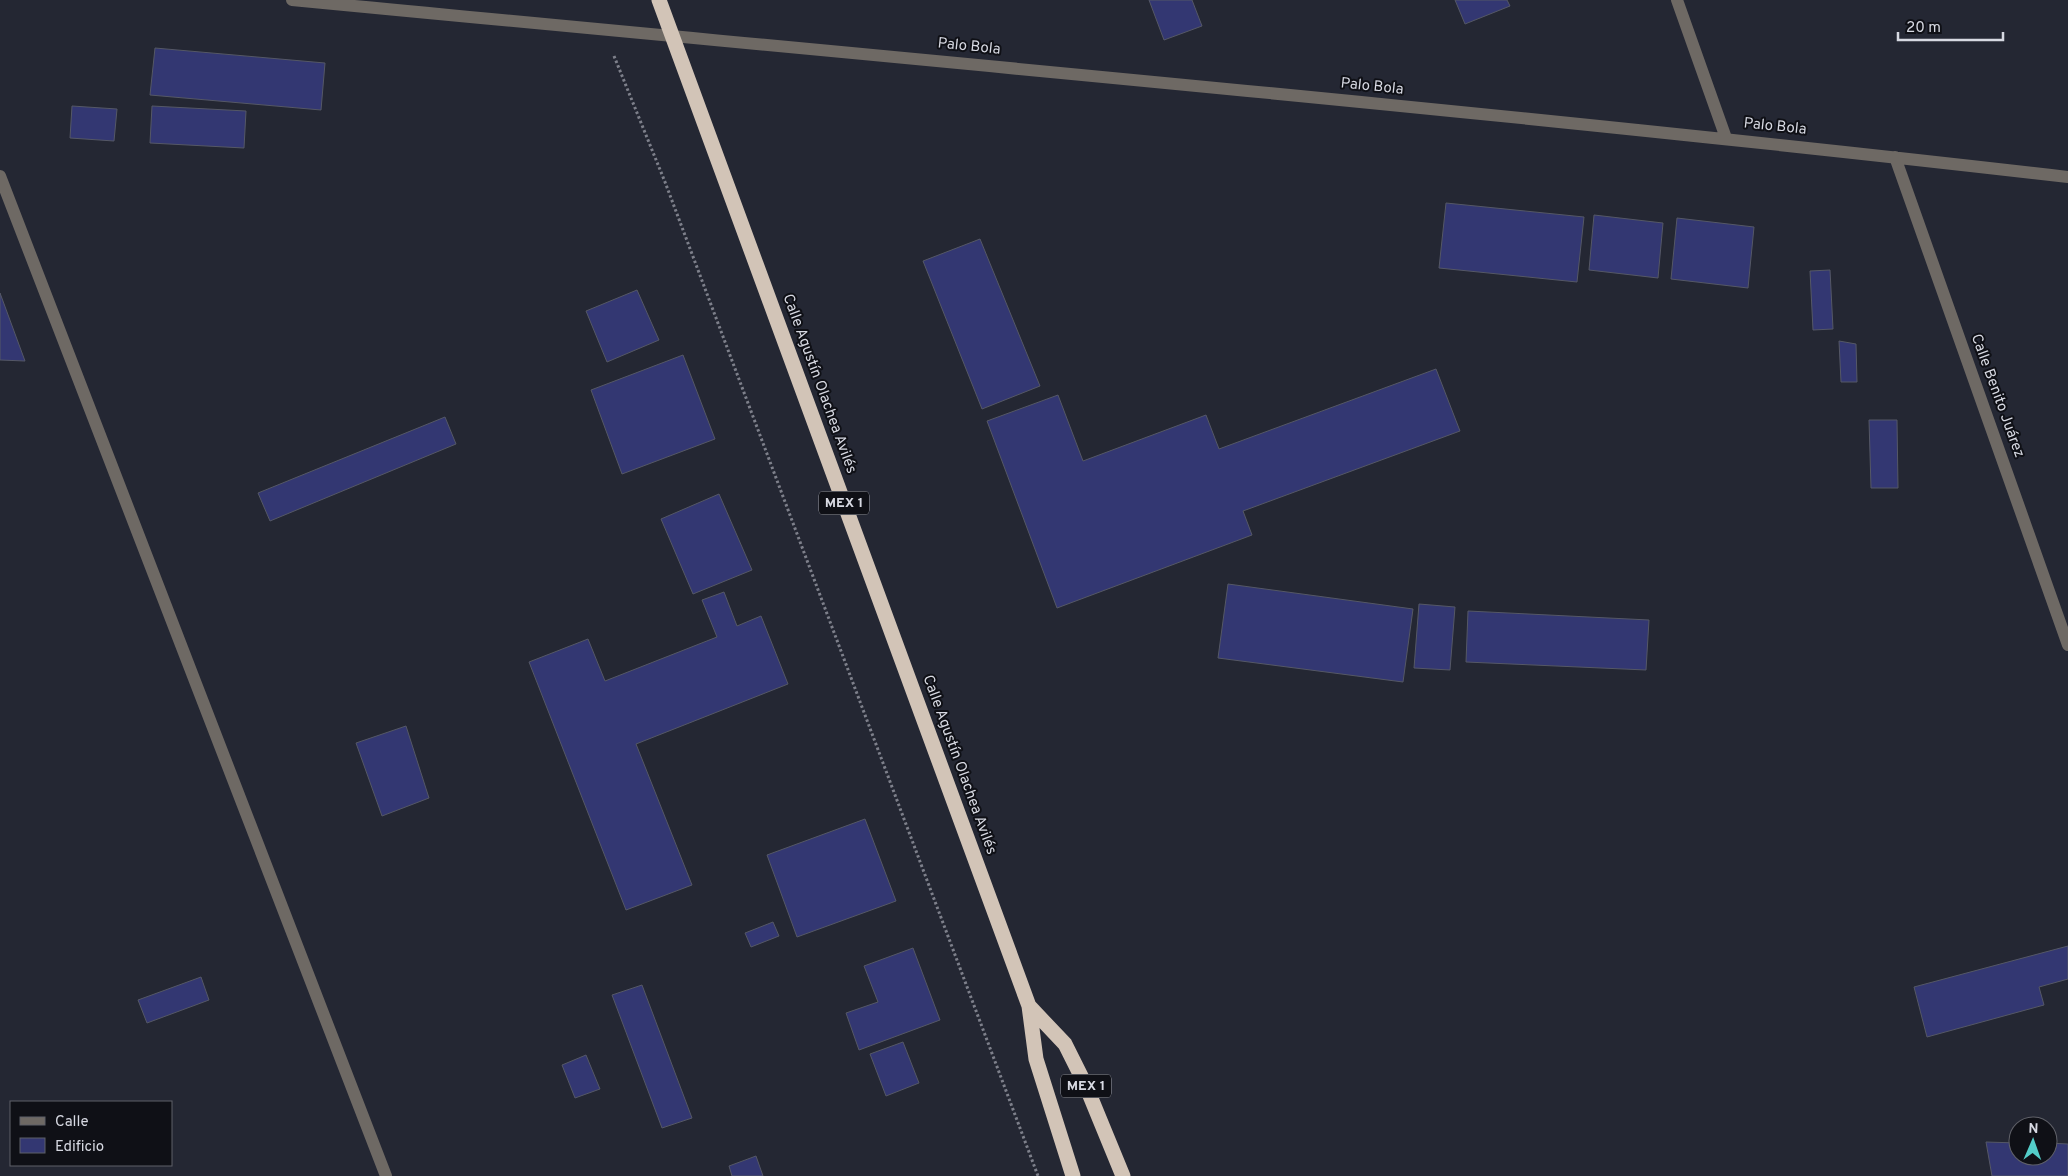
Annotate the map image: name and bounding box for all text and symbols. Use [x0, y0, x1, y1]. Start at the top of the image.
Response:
scale bar [1898, 10, 2003, 42]
text: 20 m [1906, 19, 1941, 38]
street label: Palo Bola [937, 34, 1001, 60]
street label: Palo Bola [1340, 74, 1404, 100]
street label: Palo Bola [1743, 114, 1807, 140]
street label: Calle Agustín Olachea Avilés [778, 292, 860, 476]
street label: Calle Benito Juárez [1966, 331, 2028, 461]
road number: MEX 1 [819, 492, 869, 514]
street label: Calle Agustín Olachea Avilés [918, 673, 1000, 857]
road number: MEX 1 [1061, 1074, 1111, 1098]
legend [10, 1101, 172, 1166]
text: Calle [55, 1113, 89, 1132]
north arrow [2008, 1116, 2058, 1166]
text: N [2028, 1121, 2039, 1138]
text: Edificio [55, 1138, 104, 1157]

